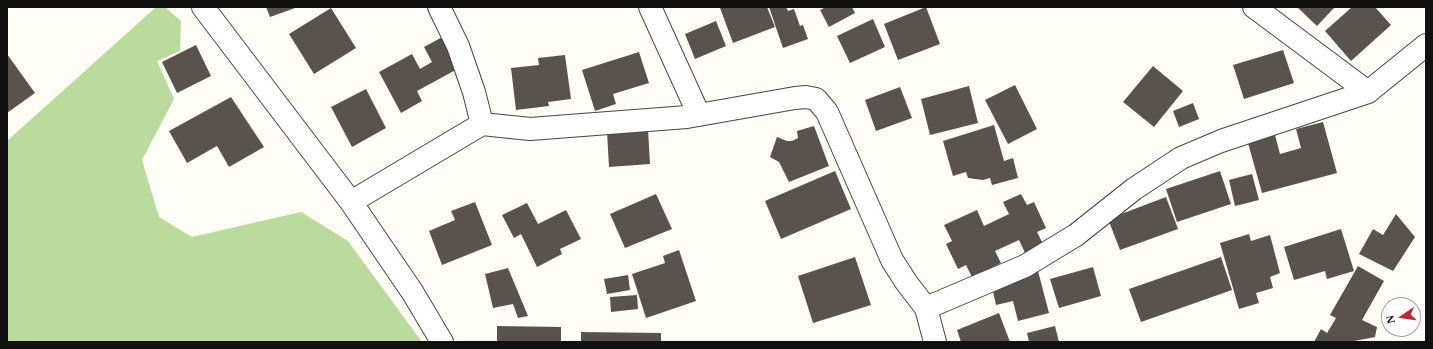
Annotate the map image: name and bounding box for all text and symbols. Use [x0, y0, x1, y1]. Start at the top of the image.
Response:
north arrow [1381, 297, 1421, 337]
text: N [1384, 314, 1397, 325]

